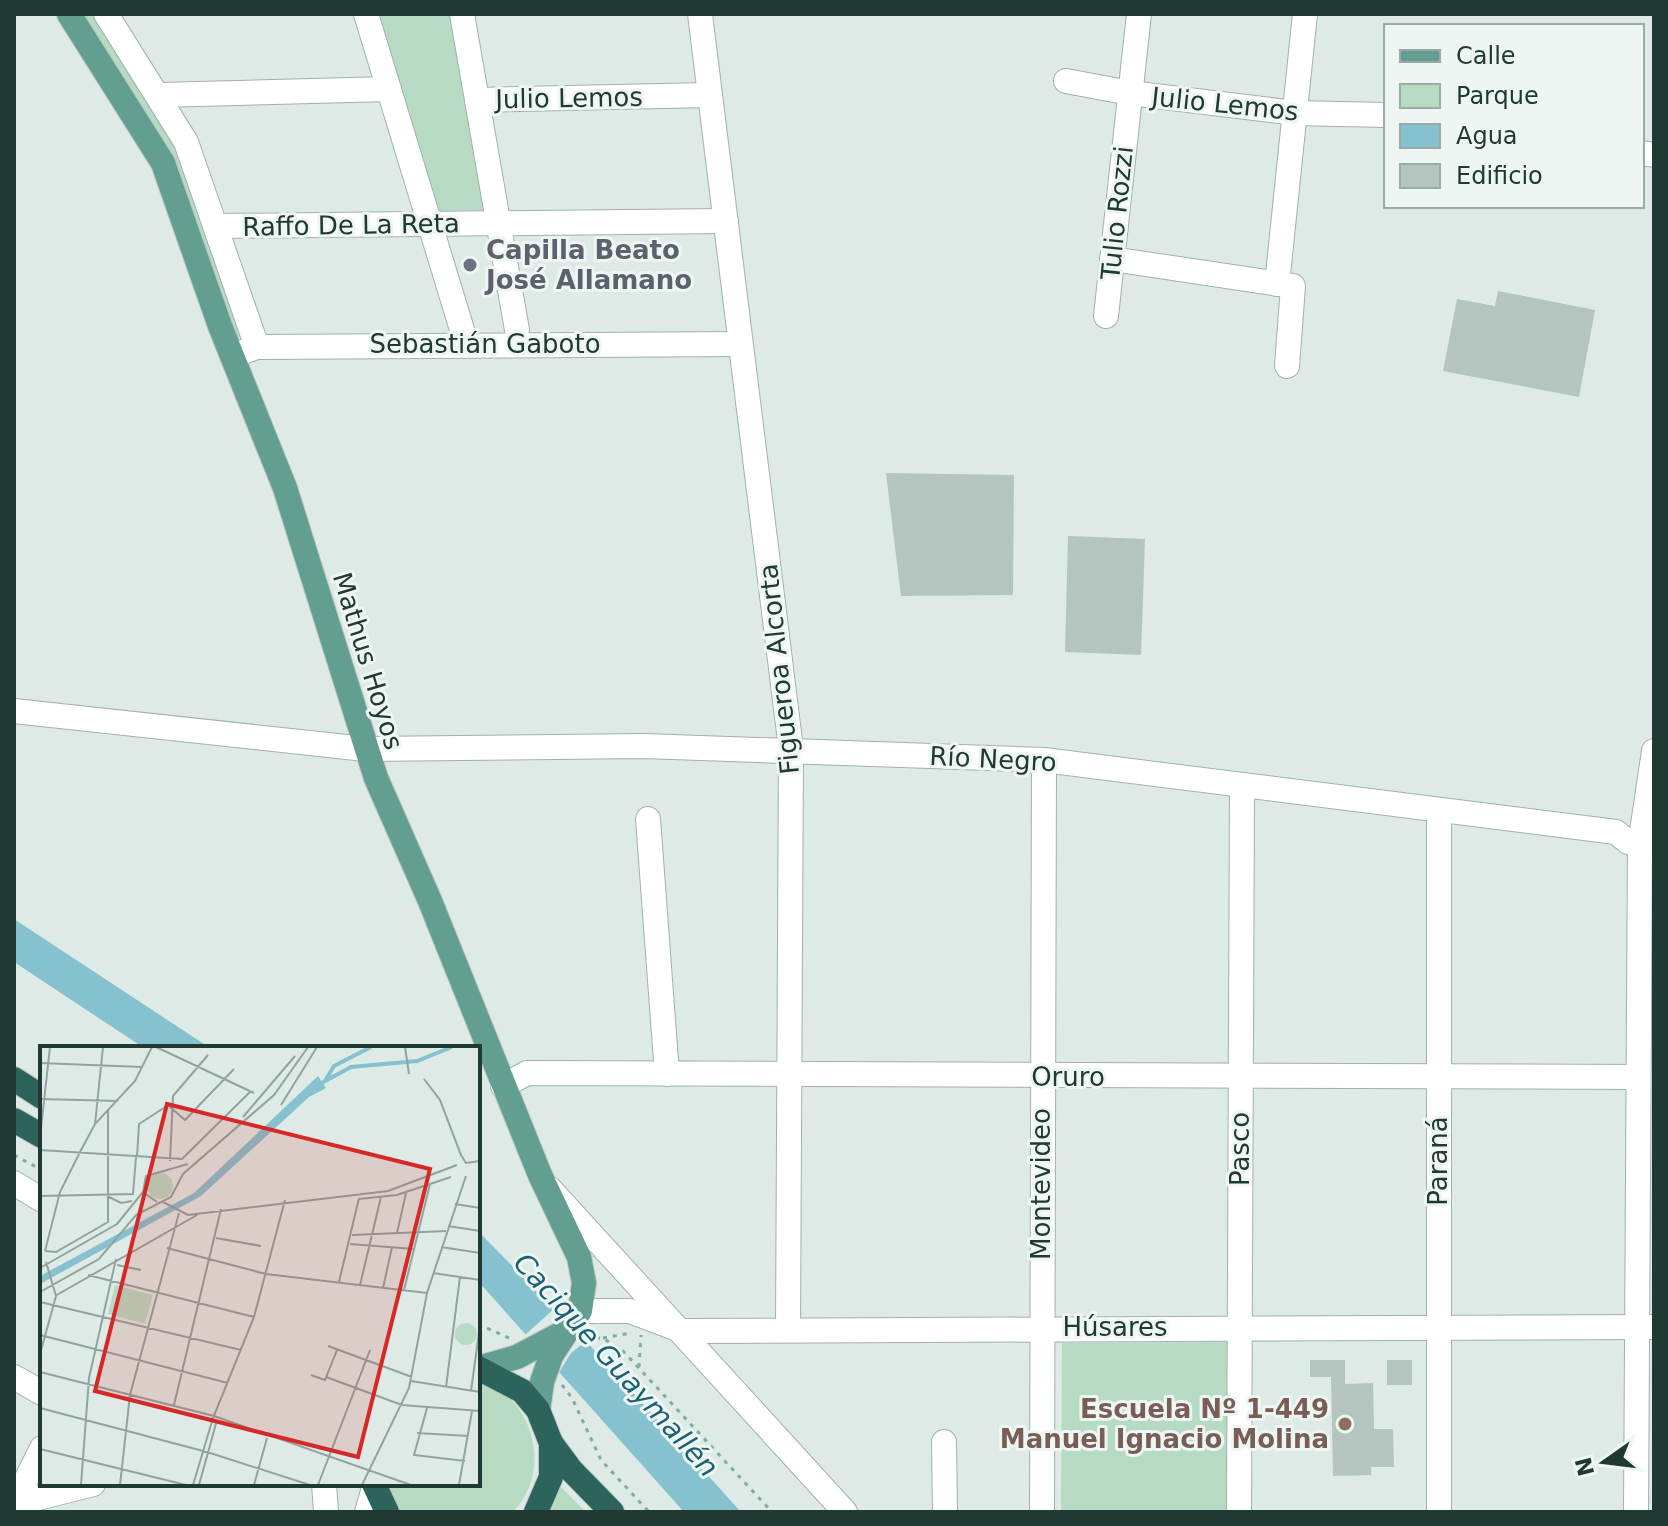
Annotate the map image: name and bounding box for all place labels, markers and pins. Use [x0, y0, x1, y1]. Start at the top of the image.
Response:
place label: Capilla Beato José Allamano [484, 235, 692, 295]
marker: Capilla Beato José Allamano [461, 256, 479, 274]
place label: Escuela Nº 1-449 Manuel Ignacio Molina [1000, 1394, 1329, 1454]
marker: Escuela Nº 1-449 Manuel Ignacio Molina [1336, 1415, 1354, 1433]

